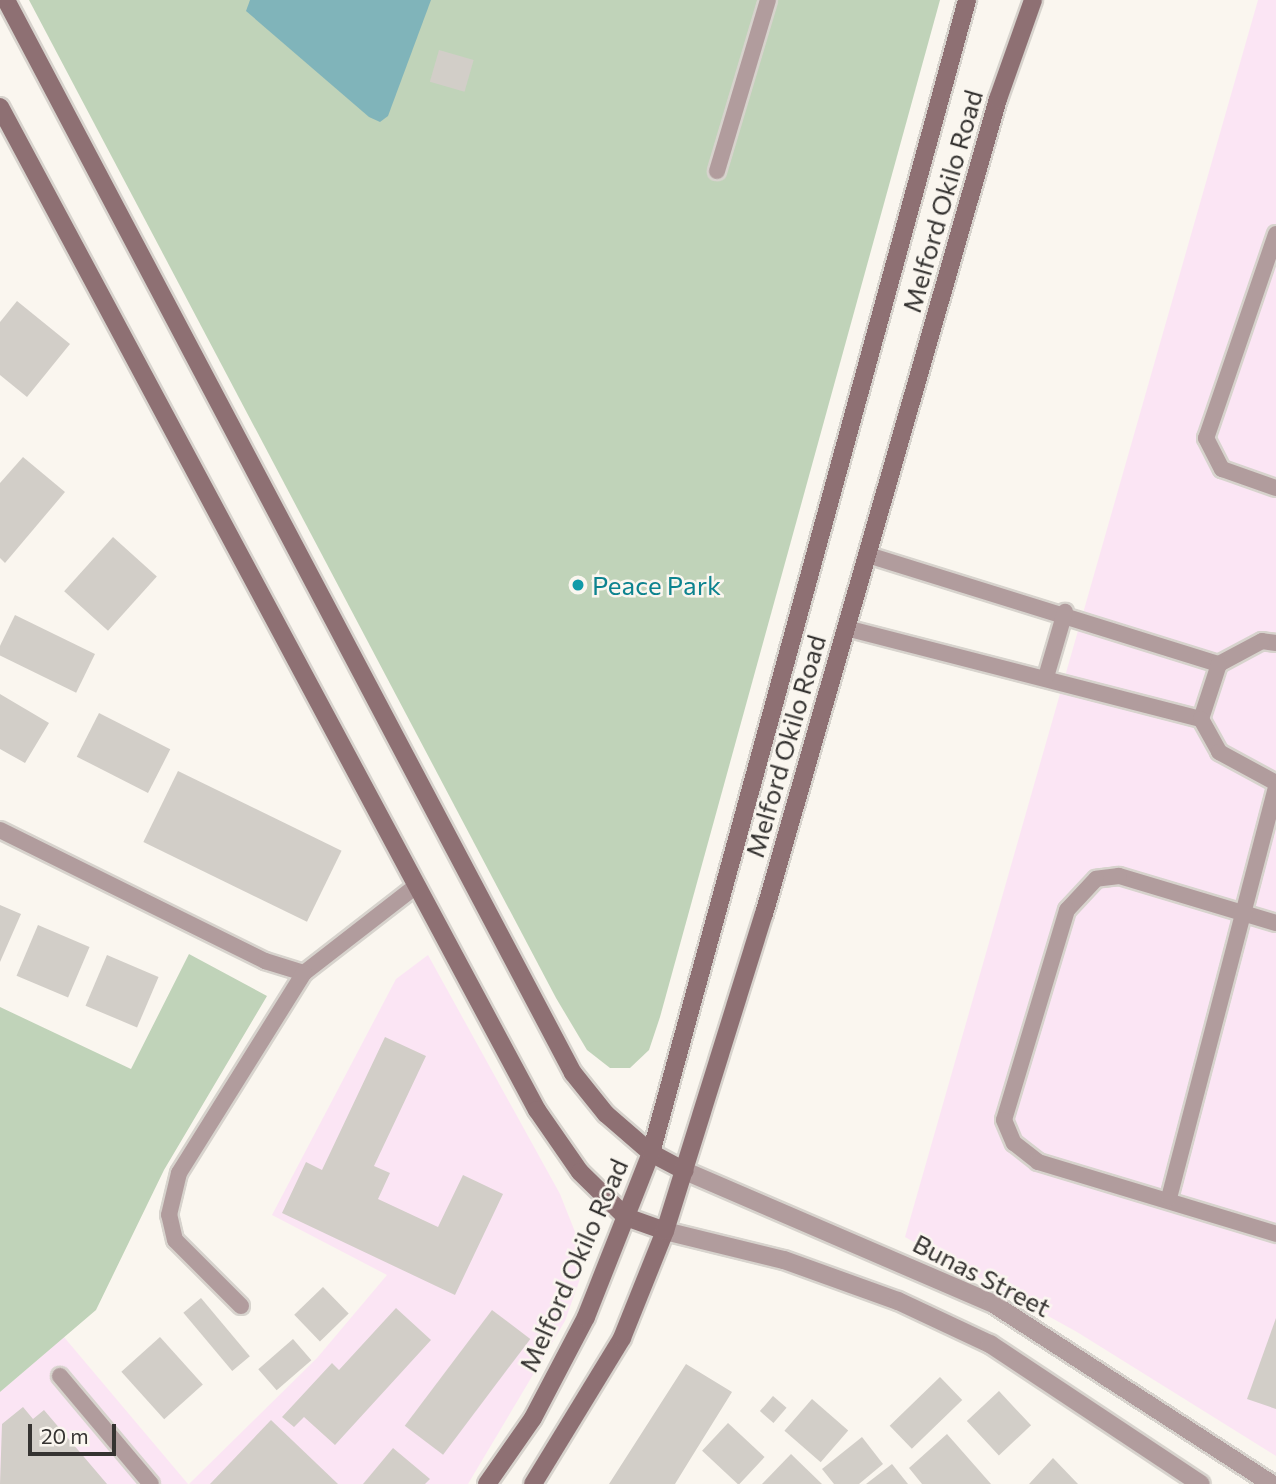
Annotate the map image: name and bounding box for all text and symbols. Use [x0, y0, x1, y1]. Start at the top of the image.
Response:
street label: Melford Okilo Road [895, 86, 989, 316]
place label: Peace Park [592, 569, 721, 601]
marker: Peace Park [570, 577, 586, 593]
street label: Melford Okilo Road [738, 631, 832, 861]
street label: Melford Okilo Road [512, 1154, 634, 1376]
street label: Bunas Street [908, 1227, 1056, 1323]
scale bar [32, 1410, 119, 1454]
text: 20 m [41, 1423, 89, 1448]

